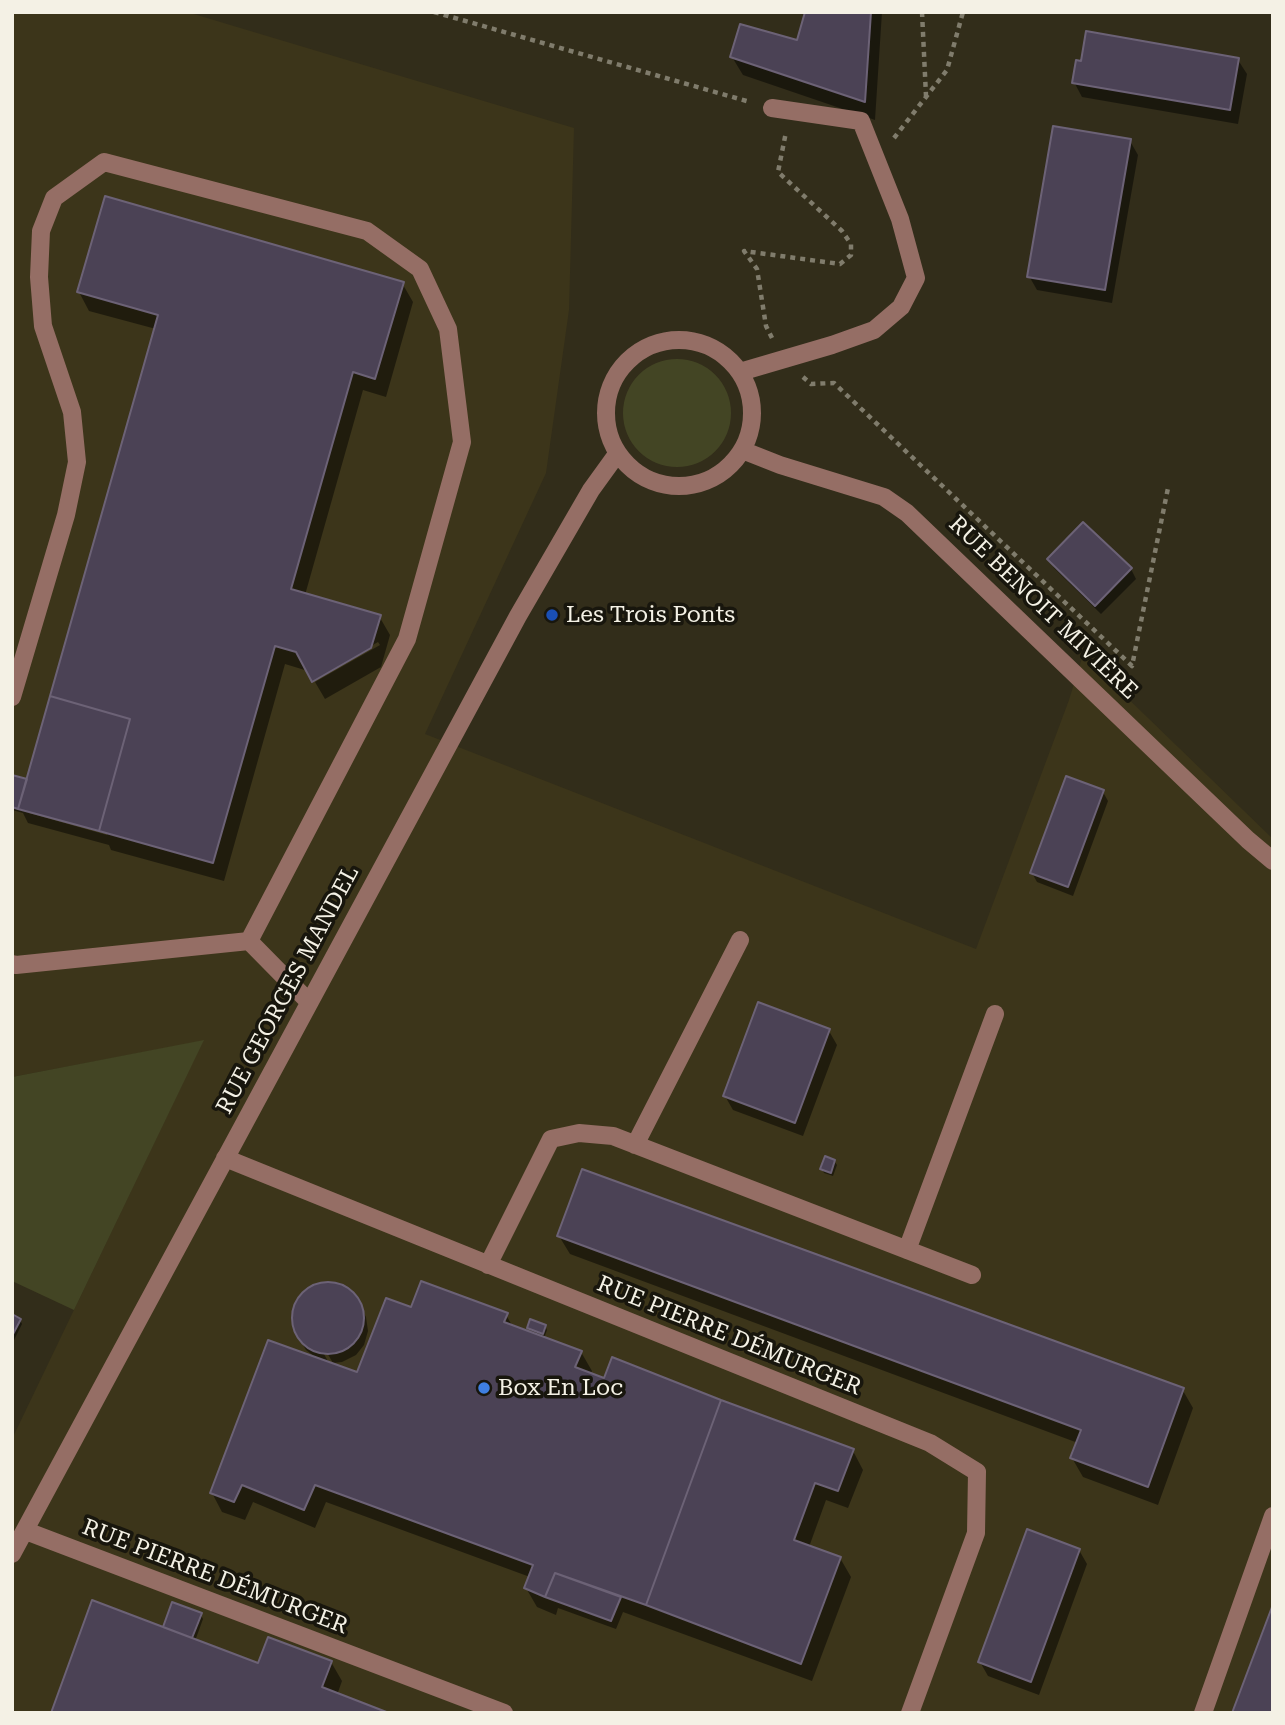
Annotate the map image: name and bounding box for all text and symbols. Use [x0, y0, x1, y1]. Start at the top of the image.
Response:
street label: RUE BENOIT MIVIÈRE [943, 511, 1143, 705]
place label: Les Trois Ponts [566, 601, 735, 629]
marker: Les Trois Ponts [544, 607, 560, 623]
street label: RUE GEORGES MANDEL [211, 861, 365, 1119]
street label: RUE PIERRE DÉMURGER [593, 1270, 865, 1402]
place label: Box En Loc [498, 1374, 623, 1402]
marker: Box En Loc [476, 1380, 492, 1396]
street label: RUE PIERRE DÉMURGER [78, 1513, 352, 1641]

